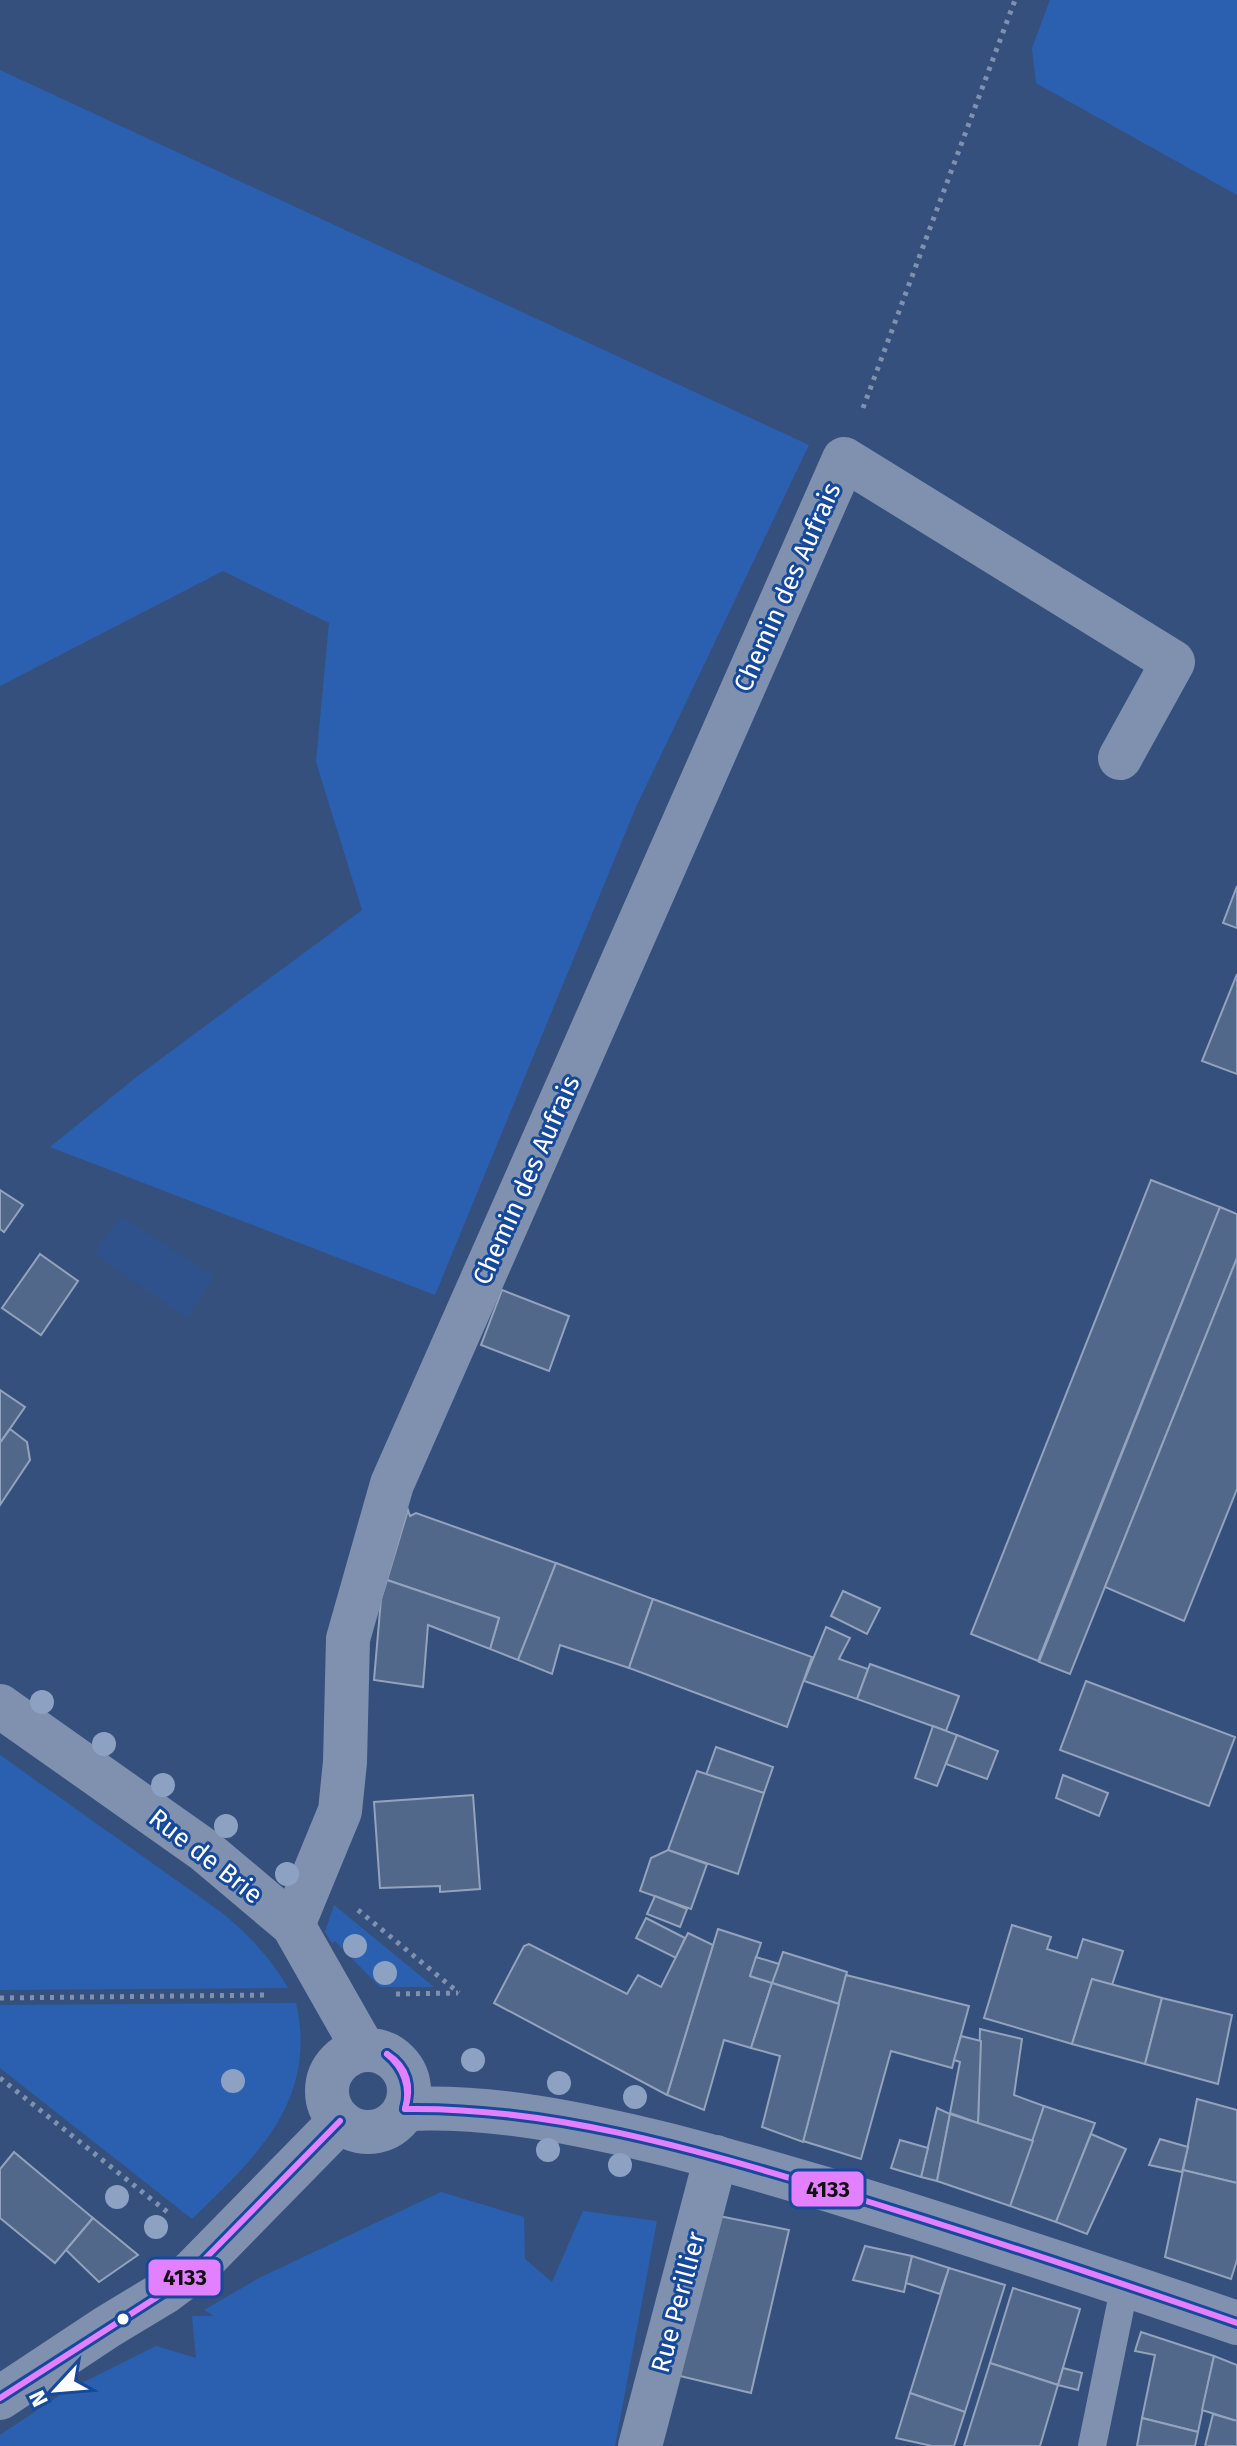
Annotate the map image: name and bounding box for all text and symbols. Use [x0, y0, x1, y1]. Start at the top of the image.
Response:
street label: Chemin des Aufrais [727, 478, 848, 697]
street label: Chemin des Aufrais [466, 1071, 587, 1290]
street label: Rue de Brie [143, 1802, 269, 1910]
line badge: 4133 [790, 2170, 865, 2208]
text: 4133 [806, 2176, 850, 2203]
street label: Rue Perillier [645, 2228, 712, 2376]
line badge: 4133 [147, 2258, 222, 2297]
text: 4133 [163, 2264, 207, 2291]
unlabelled marker [115, 2311, 131, 2327]
north arrow [16, 2350, 96, 2430]
text: N [23, 2386, 54, 2411]

